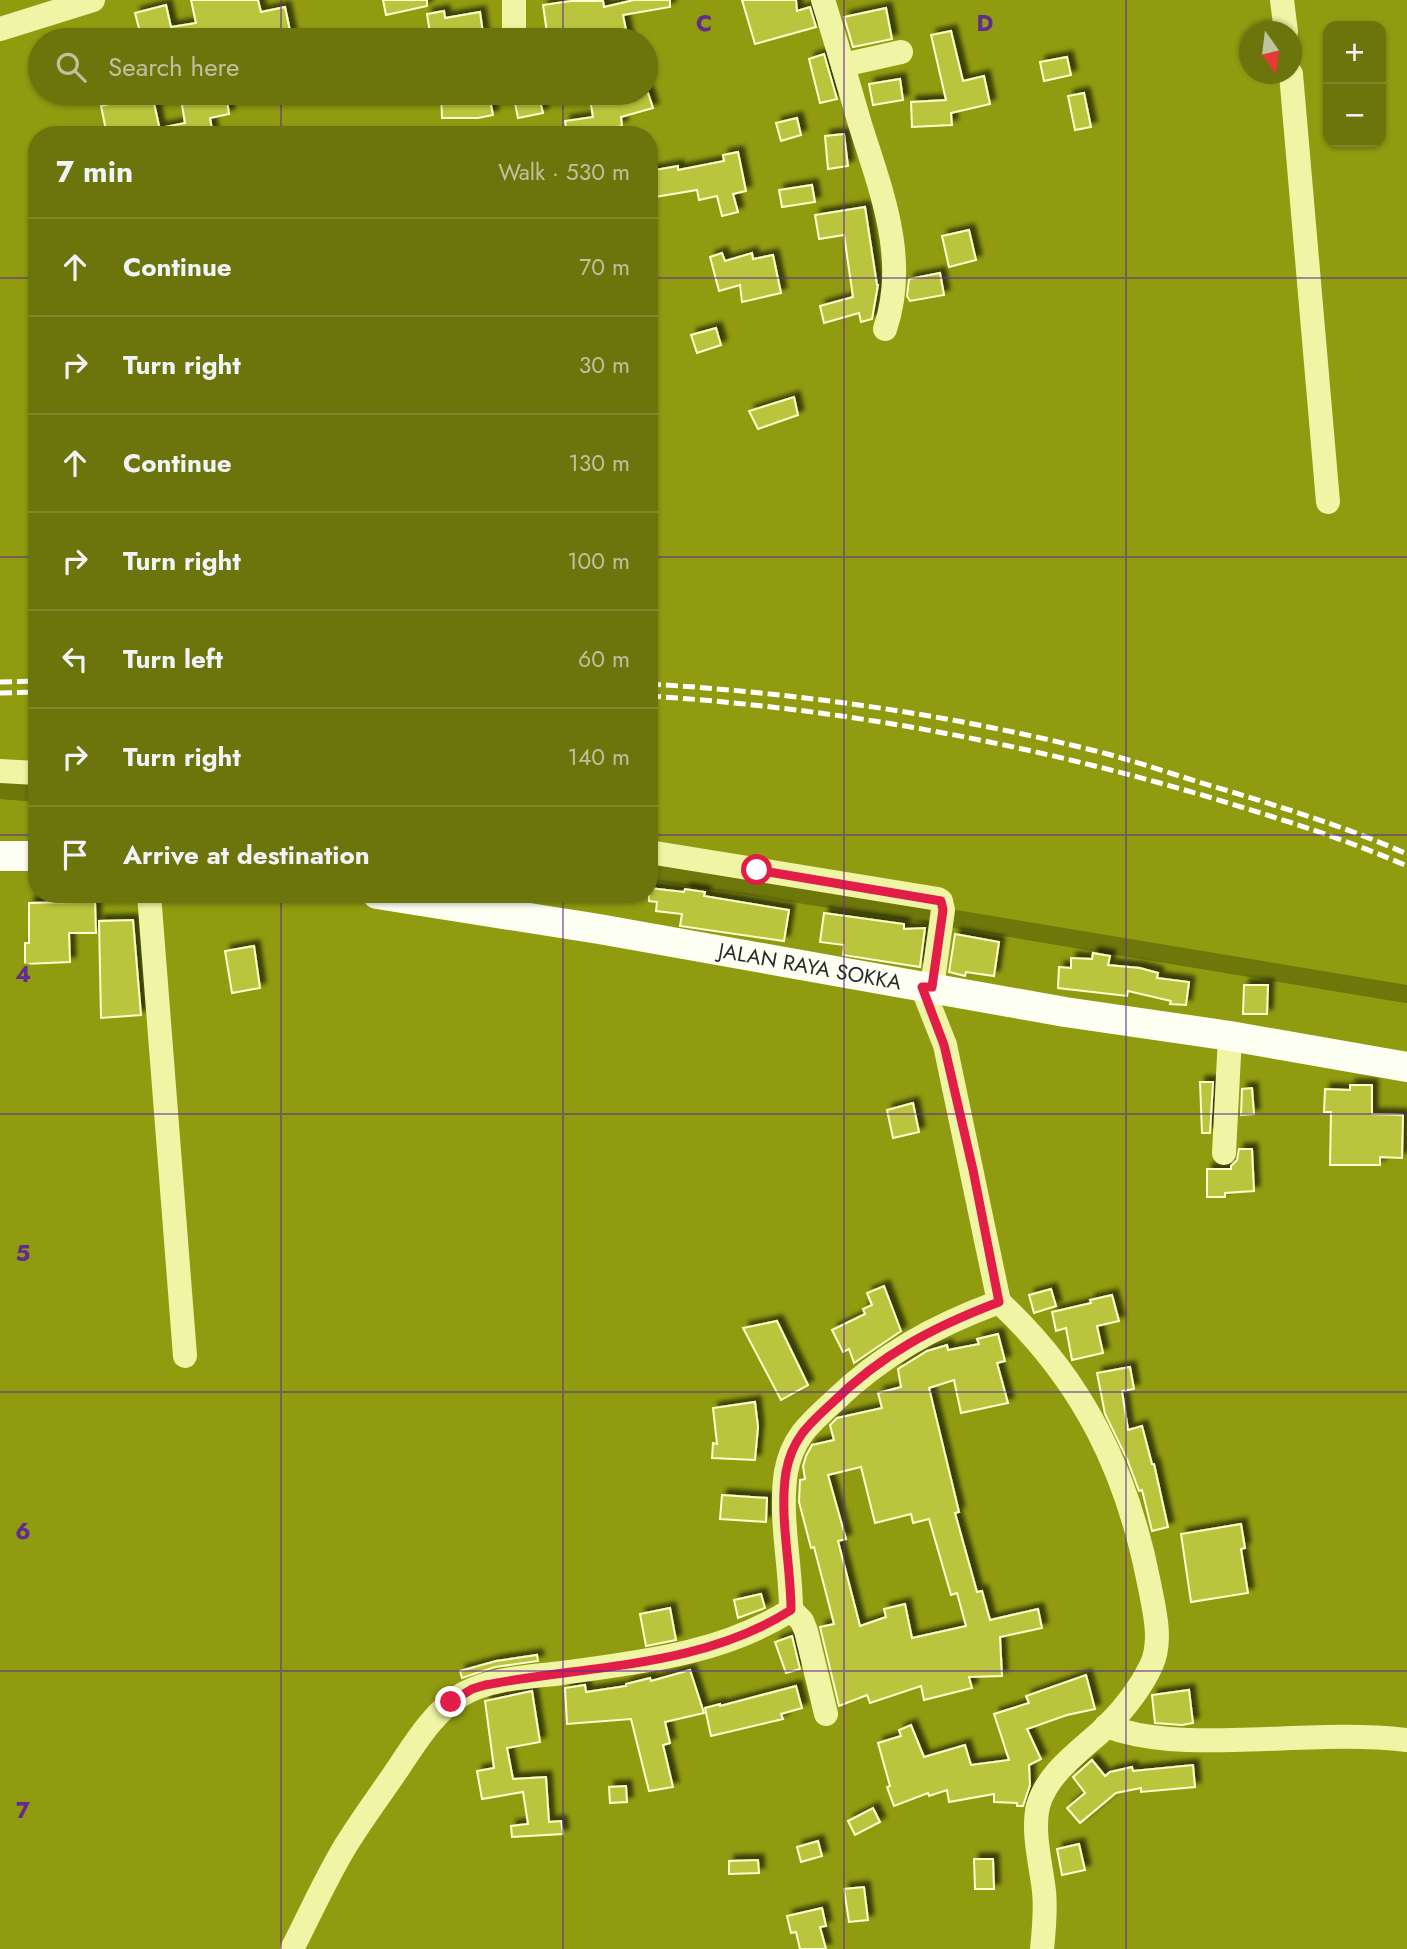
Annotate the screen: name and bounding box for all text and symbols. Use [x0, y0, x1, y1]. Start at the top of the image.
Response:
text: C [696, 6, 712, 40]
text: D [977, 6, 994, 40]
north arrow [1239, 21, 1302, 84]
map controls [1323, 21, 1386, 147]
button: + [1323, 21, 1386, 84]
search box [28, 28, 658, 105]
icon: search [52, 48, 90, 86]
text: Search here [108, 48, 240, 86]
button: − [1323, 84, 1386, 147]
text: 7 min [56, 150, 133, 193]
text: Walk · 530 m [498, 155, 630, 189]
icon: ahead [56, 248, 94, 286]
text: Continue [123, 248, 232, 286]
text: 70 m [579, 250, 630, 284]
icon: right [56, 346, 94, 384]
text: Turn right [123, 346, 241, 384]
text: 30 m [579, 348, 630, 382]
icon: ahead [56, 444, 94, 482]
text: Continue [123, 444, 232, 482]
text: 130 m [568, 446, 630, 480]
icon: right [56, 542, 94, 580]
text: Turn right [123, 542, 241, 580]
text: 100 m [567, 544, 630, 578]
icon: left [56, 640, 94, 678]
text: Turn left [123, 640, 223, 678]
text: 60 m [578, 642, 630, 676]
icon: right [56, 738, 94, 776]
text: Turn right [123, 738, 241, 776]
text: 140 m [568, 740, 630, 774]
icon: arrive [56, 836, 94, 874]
text: Arrive at destination [123, 836, 370, 874]
route start [741, 854, 772, 885]
street label: JALAN RAYA SOKKA [713, 935, 904, 998]
text: 4 [15, 957, 31, 991]
text: 5 [16, 1236, 30, 1270]
text: 6 [15, 1514, 31, 1548]
route end [435, 1686, 466, 1717]
text: 7 [16, 1793, 30, 1827]

